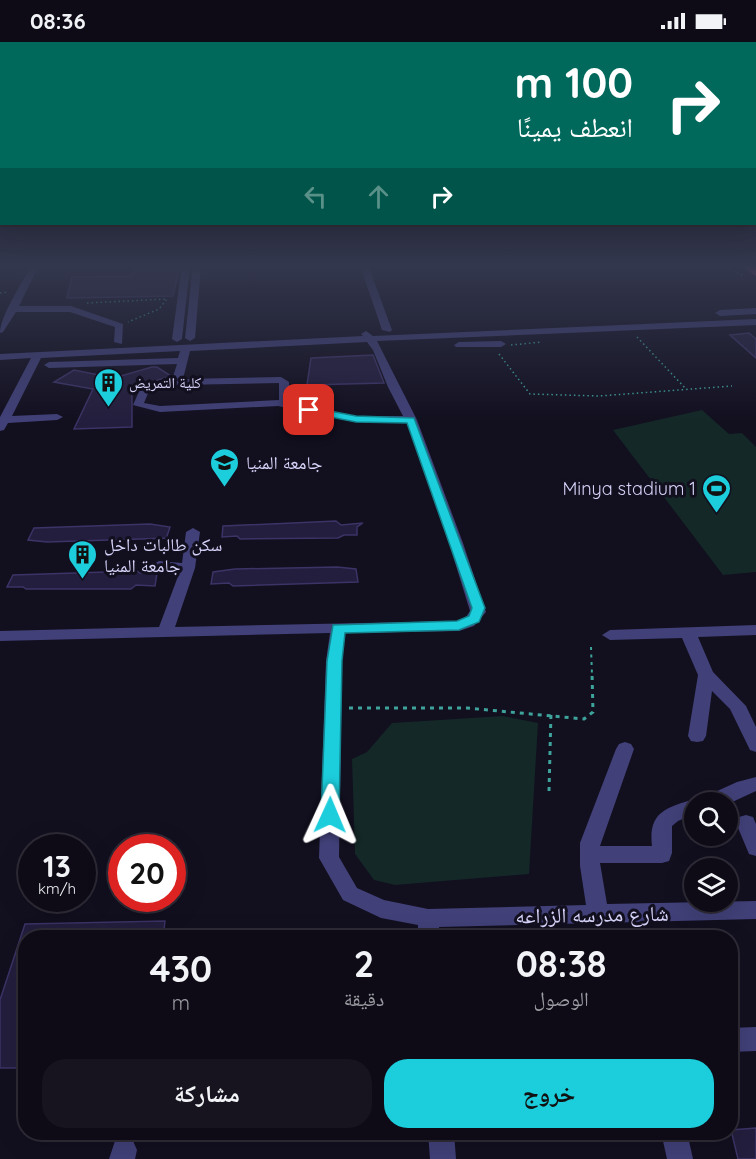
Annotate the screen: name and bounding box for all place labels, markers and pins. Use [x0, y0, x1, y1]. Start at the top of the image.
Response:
building icon: كلية التمريض [92, 366, 124, 408]
place label: كلية التمريض [129, 373, 201, 393]
pin [283, 384, 334, 435]
school or university icon: جامعة المنيا [209, 446, 241, 488]
place label: جامعة المنيا [246, 451, 323, 474]
sports icon: Minya stadium 1 [701, 472, 733, 514]
place label: Minya stadium 1 [562, 477, 696, 500]
place label: سكن طالبات داخل جامعة المنيا [104, 533, 222, 577]
building icon: سكن طالبات داخل جامعة المنيا [67, 538, 99, 580]

